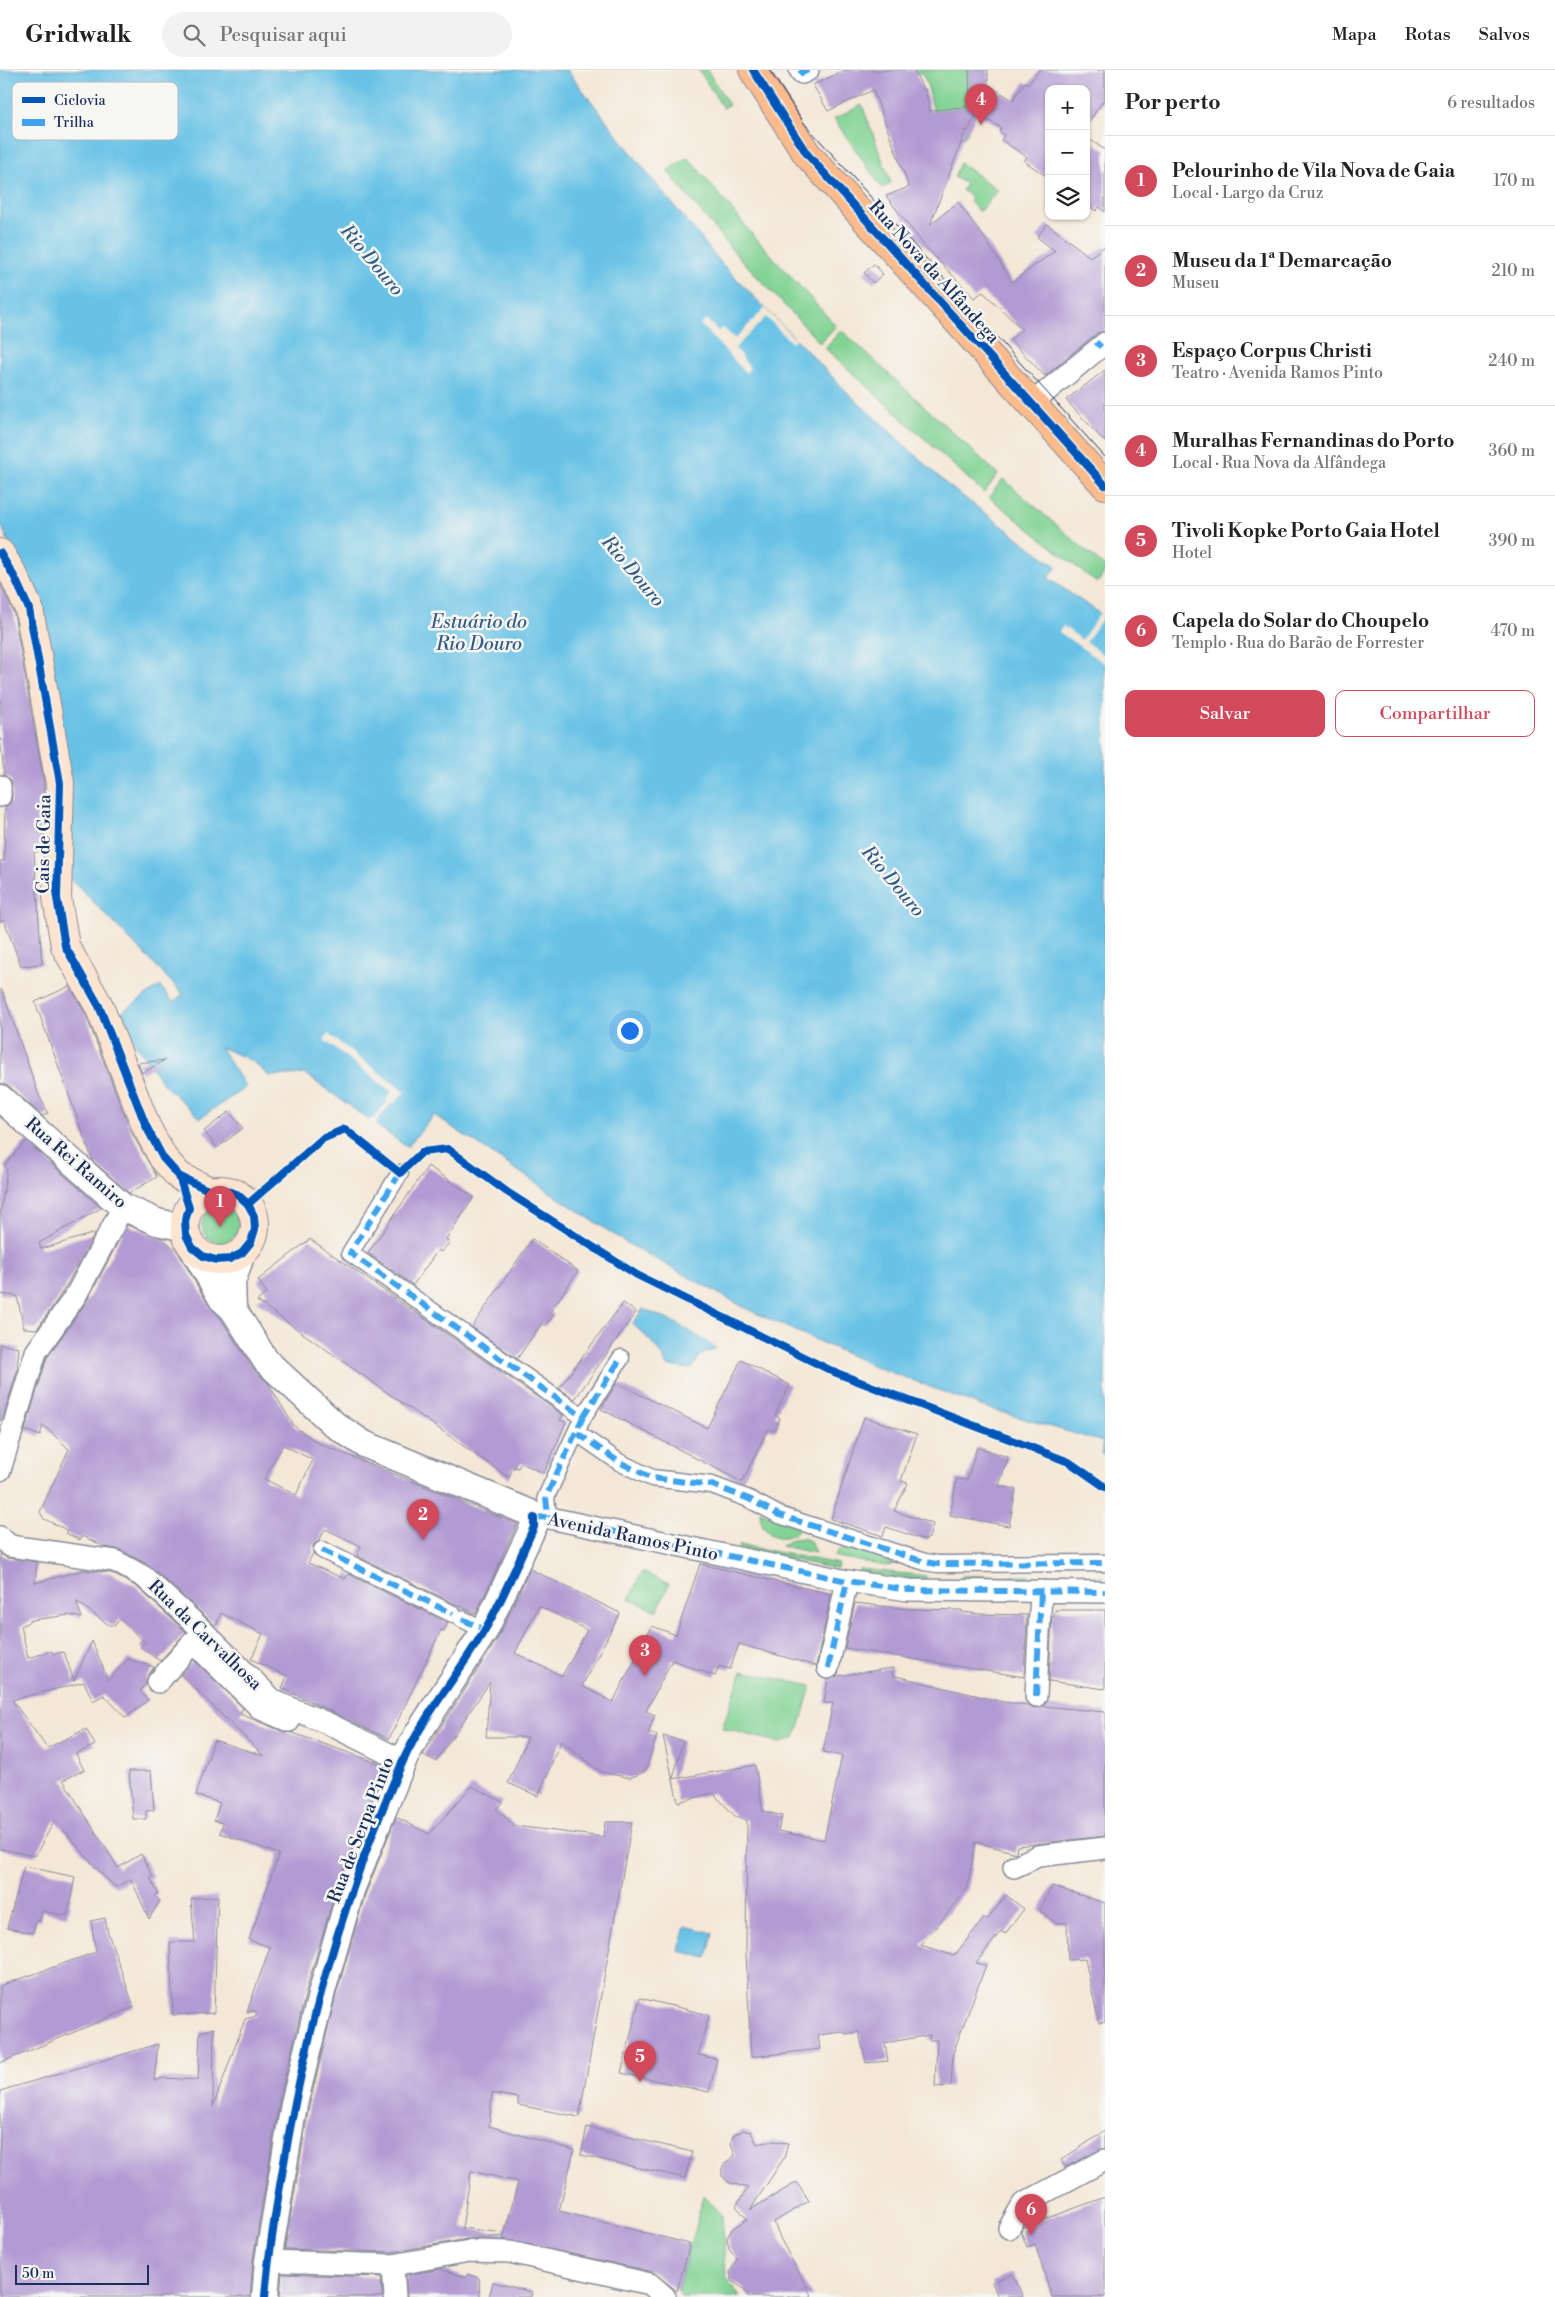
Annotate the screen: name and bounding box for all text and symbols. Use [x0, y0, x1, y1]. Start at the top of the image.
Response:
search box [162, 12, 512, 57]
text: Gridwalk [25, 20, 132, 50]
icon: search [180, 21, 208, 49]
text: Pesquisar aqui [220, 23, 347, 47]
text: Mapa [1332, 23, 1377, 46]
text: Rotas [1405, 23, 1451, 46]
text: Salvos [1479, 23, 1530, 46]
legend [12, 82, 178, 140]
pin: 4 [965, 84, 997, 125]
map controls [1045, 85, 1090, 220]
button: + [1045, 85, 1090, 130]
text: Por perto [1125, 90, 1221, 116]
text: Ciclovia [54, 92, 107, 110]
text: 6 resultados [1447, 93, 1535, 113]
text: Trilha [54, 114, 95, 132]
button: − [1045, 130, 1090, 175]
text: Pelourinho de Vila Nova de Gaia [1172, 159, 1455, 183]
text: 1 [1137, 171, 1145, 191]
text: 170 m [1493, 171, 1535, 191]
button: layers [1045, 175, 1090, 220]
text: Local · Largo da Cruz [1172, 183, 1323, 203]
street label: Rua Nova da Alfândega [864, 196, 1005, 349]
water label: Rio Douro [335, 219, 409, 301]
text: Museu da 1ª Demarcação [1172, 249, 1392, 273]
text: 2 [1136, 261, 1146, 281]
text: 210 m [1491, 261, 1535, 281]
text: Museu [1172, 273, 1219, 293]
text: Espaço Corpus Christi [1172, 339, 1372, 363]
text: 3 [1136, 351, 1146, 371]
text: 240 m [1488, 351, 1535, 371]
text: Teatro · Avenida Ramos Pinto [1172, 363, 1383, 383]
text: Muralhas Fernandinas do Porto [1172, 429, 1455, 453]
text: 4 [1136, 441, 1146, 461]
text: 360 m [1489, 441, 1535, 461]
text: Local · Rua Nova da Alfândega [1172, 453, 1386, 473]
text: Tivoli Kopke Porto Gaia Hotel [1172, 519, 1440, 543]
water label: Rio Douro [596, 530, 670, 612]
text: 5 [1136, 531, 1146, 551]
text: 390 m [1489, 531, 1535, 551]
text: Hotel [1172, 543, 1212, 563]
text: Capela do Solar do Choupelo [1172, 609, 1429, 633]
water label: Estuário do Rio Douro [430, 610, 527, 656]
text: 6 [1136, 621, 1146, 641]
text: 470 m [1491, 621, 1535, 641]
text: Templo · Rua do Barão de Forrester [1172, 633, 1424, 653]
button: Salvar [1125, 690, 1325, 737]
button: Compartilhar [1335, 690, 1535, 737]
street label: Cais de Gaia [32, 793, 56, 894]
water label: Rio Douro [856, 840, 930, 922]
your location [617, 1018, 643, 1044]
street label: Rua Rei Ramiro [20, 1112, 132, 1214]
pin: 1 [204, 1186, 236, 1227]
pin: 2 [407, 1499, 439, 1540]
street label: Avenida Ramos Pinto [545, 1507, 720, 1566]
street label: Rua da Carvalhosa [143, 1575, 267, 1696]
pin: 3 [629, 1635, 661, 1676]
street label: Rua de Serpa Pinto [323, 1754, 399, 1906]
pin: 5 [624, 2041, 656, 2082]
pin: 6 [1015, 2194, 1047, 2235]
scale bar [15, 2262, 149, 2285]
text: 50 m [22, 2265, 54, 2283]

